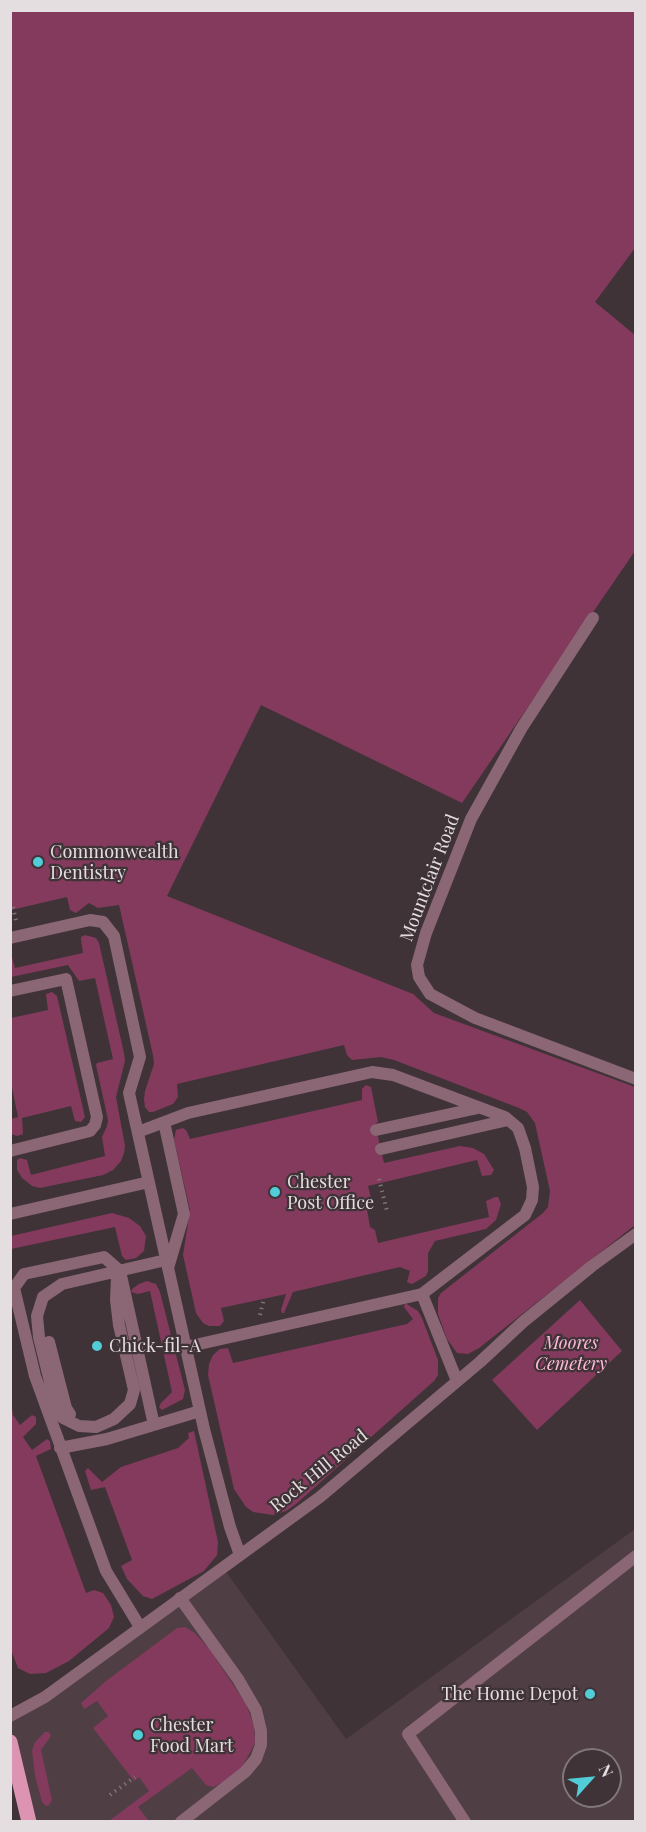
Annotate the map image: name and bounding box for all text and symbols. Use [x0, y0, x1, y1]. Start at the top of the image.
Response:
street label: Mountclair Road [396, 811, 464, 945]
place label: Commonwealth Dentistry [50, 841, 179, 884]
marker: Commonwealth Dentistry [31, 855, 45, 869]
place label: Chester Post Office [287, 1171, 374, 1214]
marker: Chester Post Office [268, 1185, 282, 1199]
park label: Moores Cemetery [535, 1332, 607, 1374]
place label: Chick-fil-A [109, 1335, 201, 1357]
marker: Chick-fil-A [90, 1339, 104, 1353]
street label: Rock Hill Road [266, 1425, 372, 1517]
place label: The Home Depot [441, 1683, 578, 1705]
marker: The Home Depot [583, 1687, 597, 1701]
place label: Chester Food Mart [150, 1714, 233, 1756]
marker: Chester Food Mart [131, 1728, 145, 1742]
north arrow [562, 1748, 622, 1808]
text: N [595, 1761, 619, 1780]

